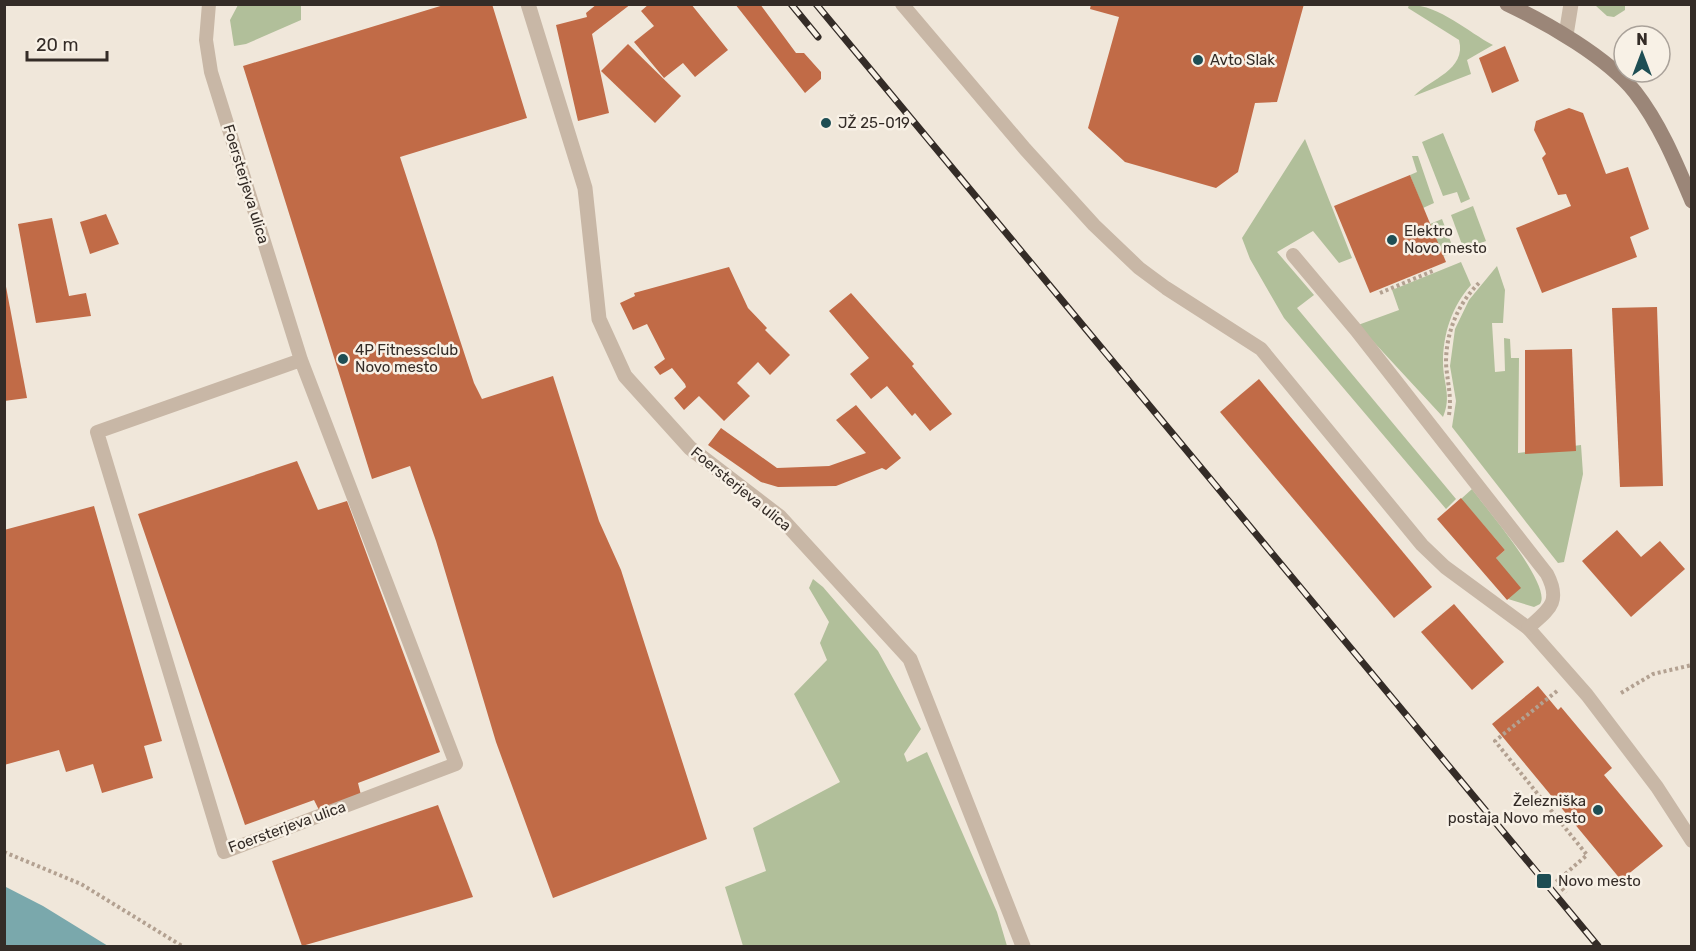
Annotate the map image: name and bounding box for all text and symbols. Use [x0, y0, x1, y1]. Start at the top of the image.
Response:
scale bar [27, 24, 106, 62]
north arrow [1612, 24, 1672, 84]
text: N [1636, 30, 1648, 49]
text: 20 m [36, 34, 78, 56]
place label: Avto Slak [1210, 51, 1275, 69]
marker: Avto Slak [1191, 53, 1205, 67]
place label: JŽ 25-019 [838, 114, 910, 132]
marker: JŽ 25-019 [819, 116, 833, 130]
street label: Foersterjeva ulica [219, 122, 273, 246]
place label: Elektro Novo mesto [1404, 222, 1487, 257]
marker: Elektro Novo mesto [1385, 233, 1399, 247]
place label: 4P Fitnessclub Novo mesto [355, 341, 458, 376]
marker: 4P Fitnessclub Novo mesto [336, 352, 350, 366]
street label: Foersterjeva ulica [687, 443, 795, 535]
place label: Železniška postaja Novo mesto [1448, 792, 1586, 827]
street label: Foersterjeva ulica [226, 797, 348, 857]
marker: Železniška postaja Novo mesto [1591, 803, 1605, 817]
marker: Novo mesto [1535, 872, 1553, 890]
place label: Novo mesto [1558, 872, 1641, 890]

